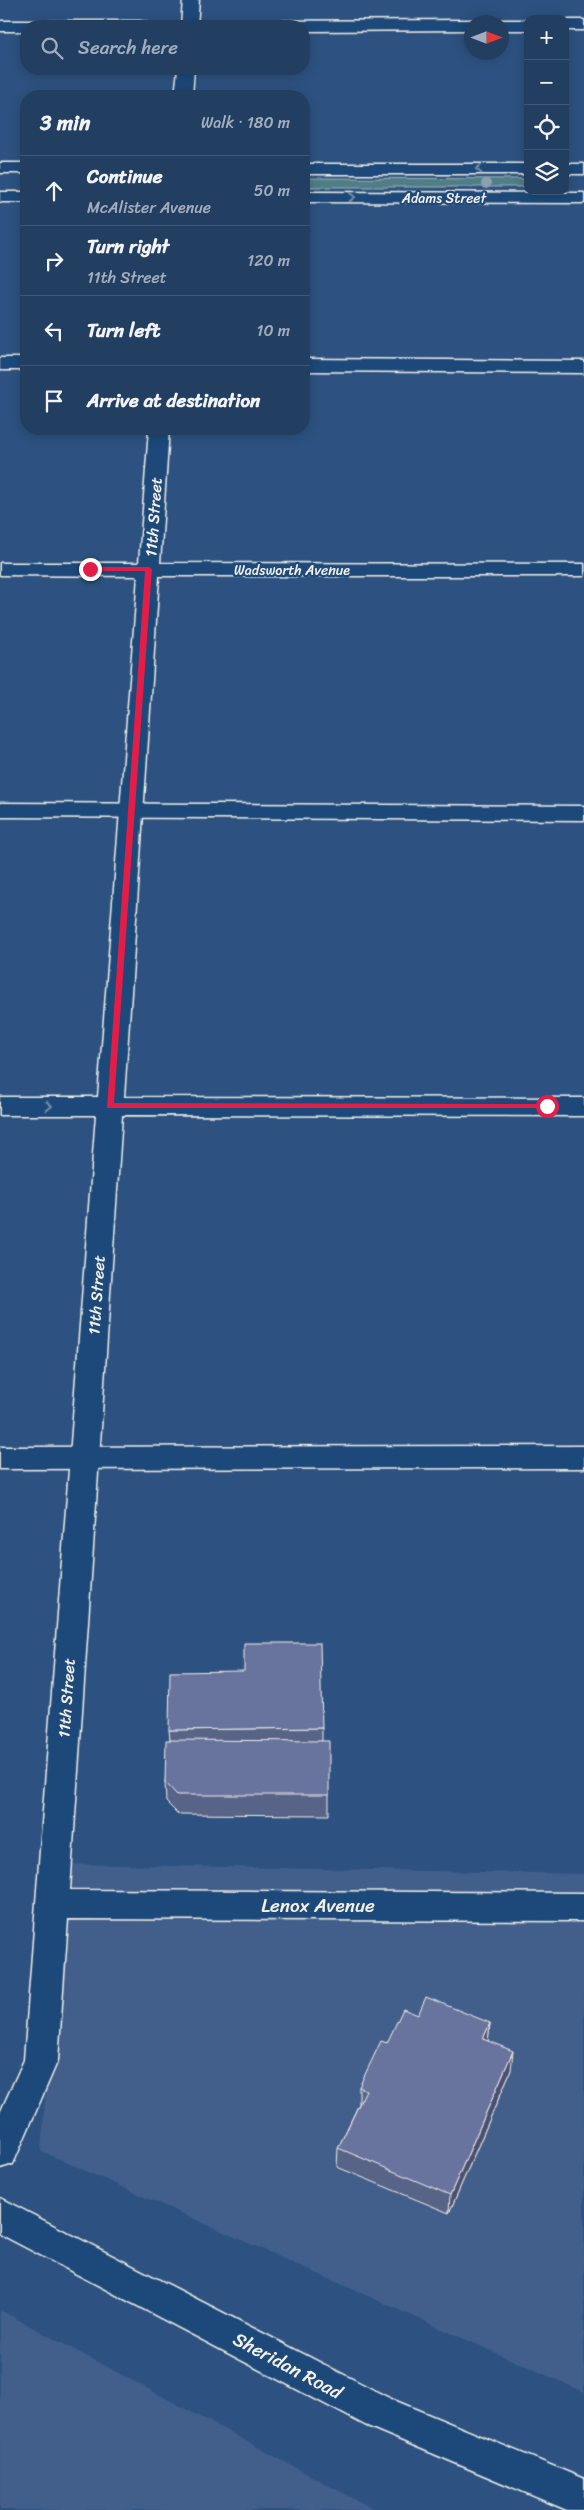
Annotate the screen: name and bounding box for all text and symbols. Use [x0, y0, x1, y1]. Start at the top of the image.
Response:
north arrow [464, 15, 509, 60]
map controls [524, 15, 569, 195]
button: + [524, 15, 569, 60]
search box [20, 20, 310, 75]
text: Search here [78, 31, 178, 64]
icon: search [38, 34, 66, 62]
button: − [524, 60, 569, 105]
text: 3 min [40, 104, 90, 142]
button: locate [524, 105, 569, 150]
text: Walk · 180 m [201, 108, 290, 137]
button: layers [524, 150, 569, 195]
text: Continue [87, 160, 163, 193]
one-way arrow [475, 164, 482, 174]
text: 50 m [254, 176, 290, 205]
icon: ahead [40, 177, 68, 205]
street label: Adams Street [401, 186, 488, 211]
one-way arrow [349, 192, 357, 202]
text: McAlister Avenue [87, 193, 211, 222]
text: Turn right [87, 230, 169, 263]
text: 120 m [247, 246, 290, 275]
icon: right [40, 247, 68, 275]
text: 11th Street [87, 263, 167, 292]
text: Turn left [87, 314, 160, 347]
text: 10 m [257, 316, 290, 345]
icon: left [40, 317, 68, 345]
text: Arrive at destination [87, 384, 260, 417]
icon: arrive [40, 387, 68, 415]
street label: 11th Street [136, 476, 171, 558]
route end [79, 558, 102, 581]
street label: Wadsworth Avenue [234, 558, 350, 583]
route start [536, 1095, 559, 1118]
one-way arrow [45, 1101, 53, 1112]
street label: 11th Street [79, 1254, 114, 1336]
street label: 11th Street [49, 1657, 84, 1739]
street label: Lenox Avenue [261, 1889, 375, 1922]
street label: Sheridan Road [227, 2323, 349, 2409]

